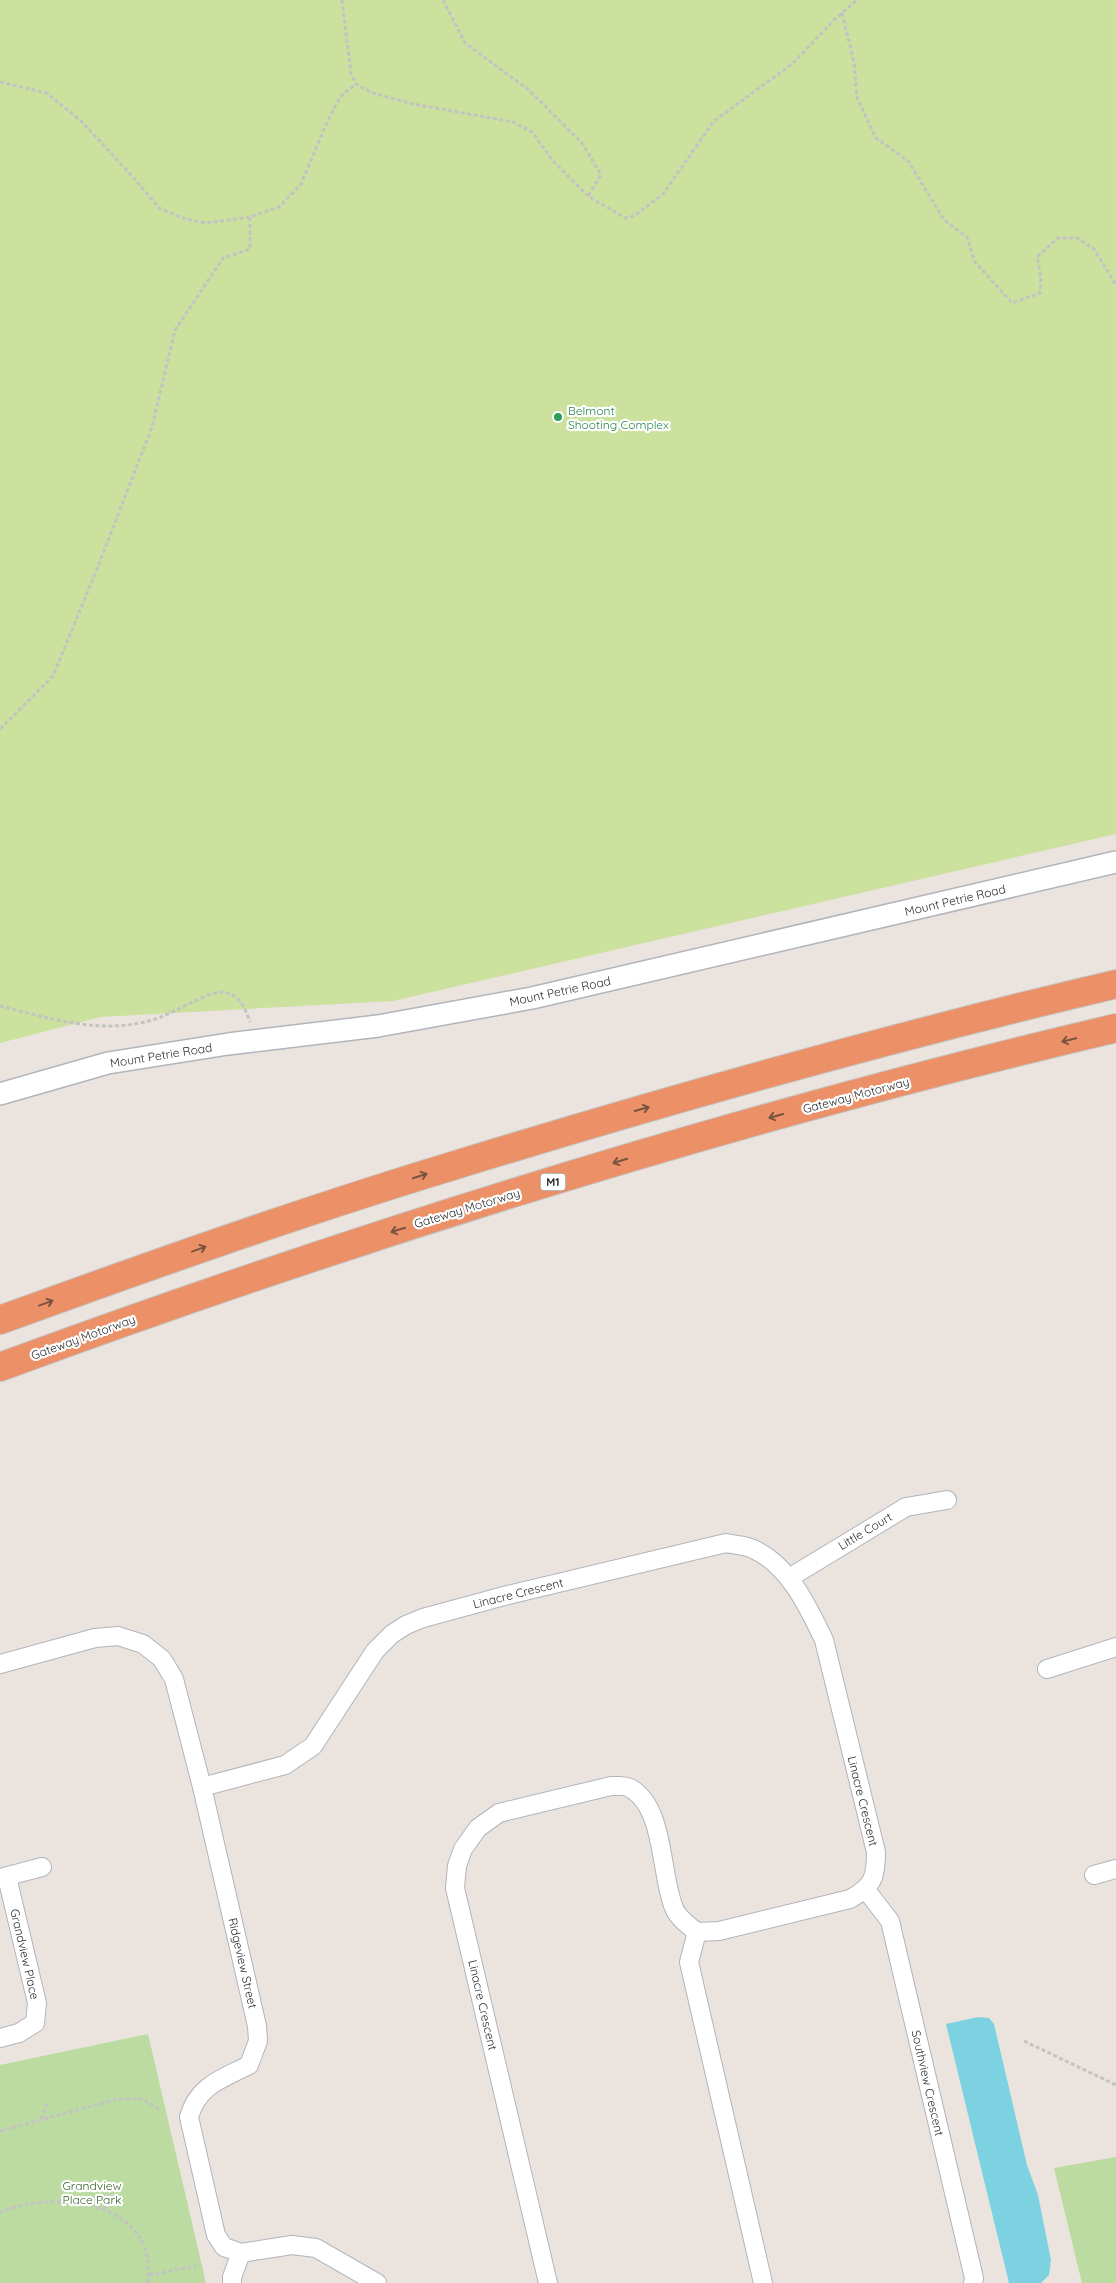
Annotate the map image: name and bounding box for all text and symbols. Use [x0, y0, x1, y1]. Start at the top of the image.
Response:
place label: Belmont Shooting Complex [568, 403, 669, 432]
marker: Belmont Shooting Complex [552, 411, 564, 423]
street label: Mount Petrie Road [903, 881, 1007, 919]
street label: Mount Petrie Road [508, 973, 612, 1009]
one-way arrow [1061, 1035, 1077, 1045]
street label: Mount Petrie Road [109, 1040, 213, 1070]
street label: Gateway Motorway [801, 1074, 911, 1116]
one-way arrow [634, 1103, 650, 1113]
one-way arrow [768, 1112, 784, 1122]
one-way arrow [612, 1157, 628, 1166]
one-way arrow [412, 1171, 428, 1181]
road number: M1 [540, 1174, 566, 1190]
street label: Gateway Motorway [412, 1185, 522, 1231]
one-way arrow [390, 1226, 406, 1235]
one-way arrow [191, 1244, 206, 1253]
one-way arrow [38, 1298, 53, 1307]
street label: Gateway Motorway [29, 1311, 137, 1363]
street label: Little Court [835, 1509, 895, 1553]
street label: Linacre Crescent [471, 1575, 565, 1611]
street label: Linacre Crescent [845, 1754, 881, 1848]
street label: Grandview Place [7, 1907, 43, 2001]
street label: Ridgeview Street [225, 1916, 261, 2010]
street label: Linacre Crescent [465, 1958, 501, 2052]
street label: Southview Crescent [909, 2029, 947, 2137]
park label: Grandview Place Park [62, 2178, 122, 2207]

